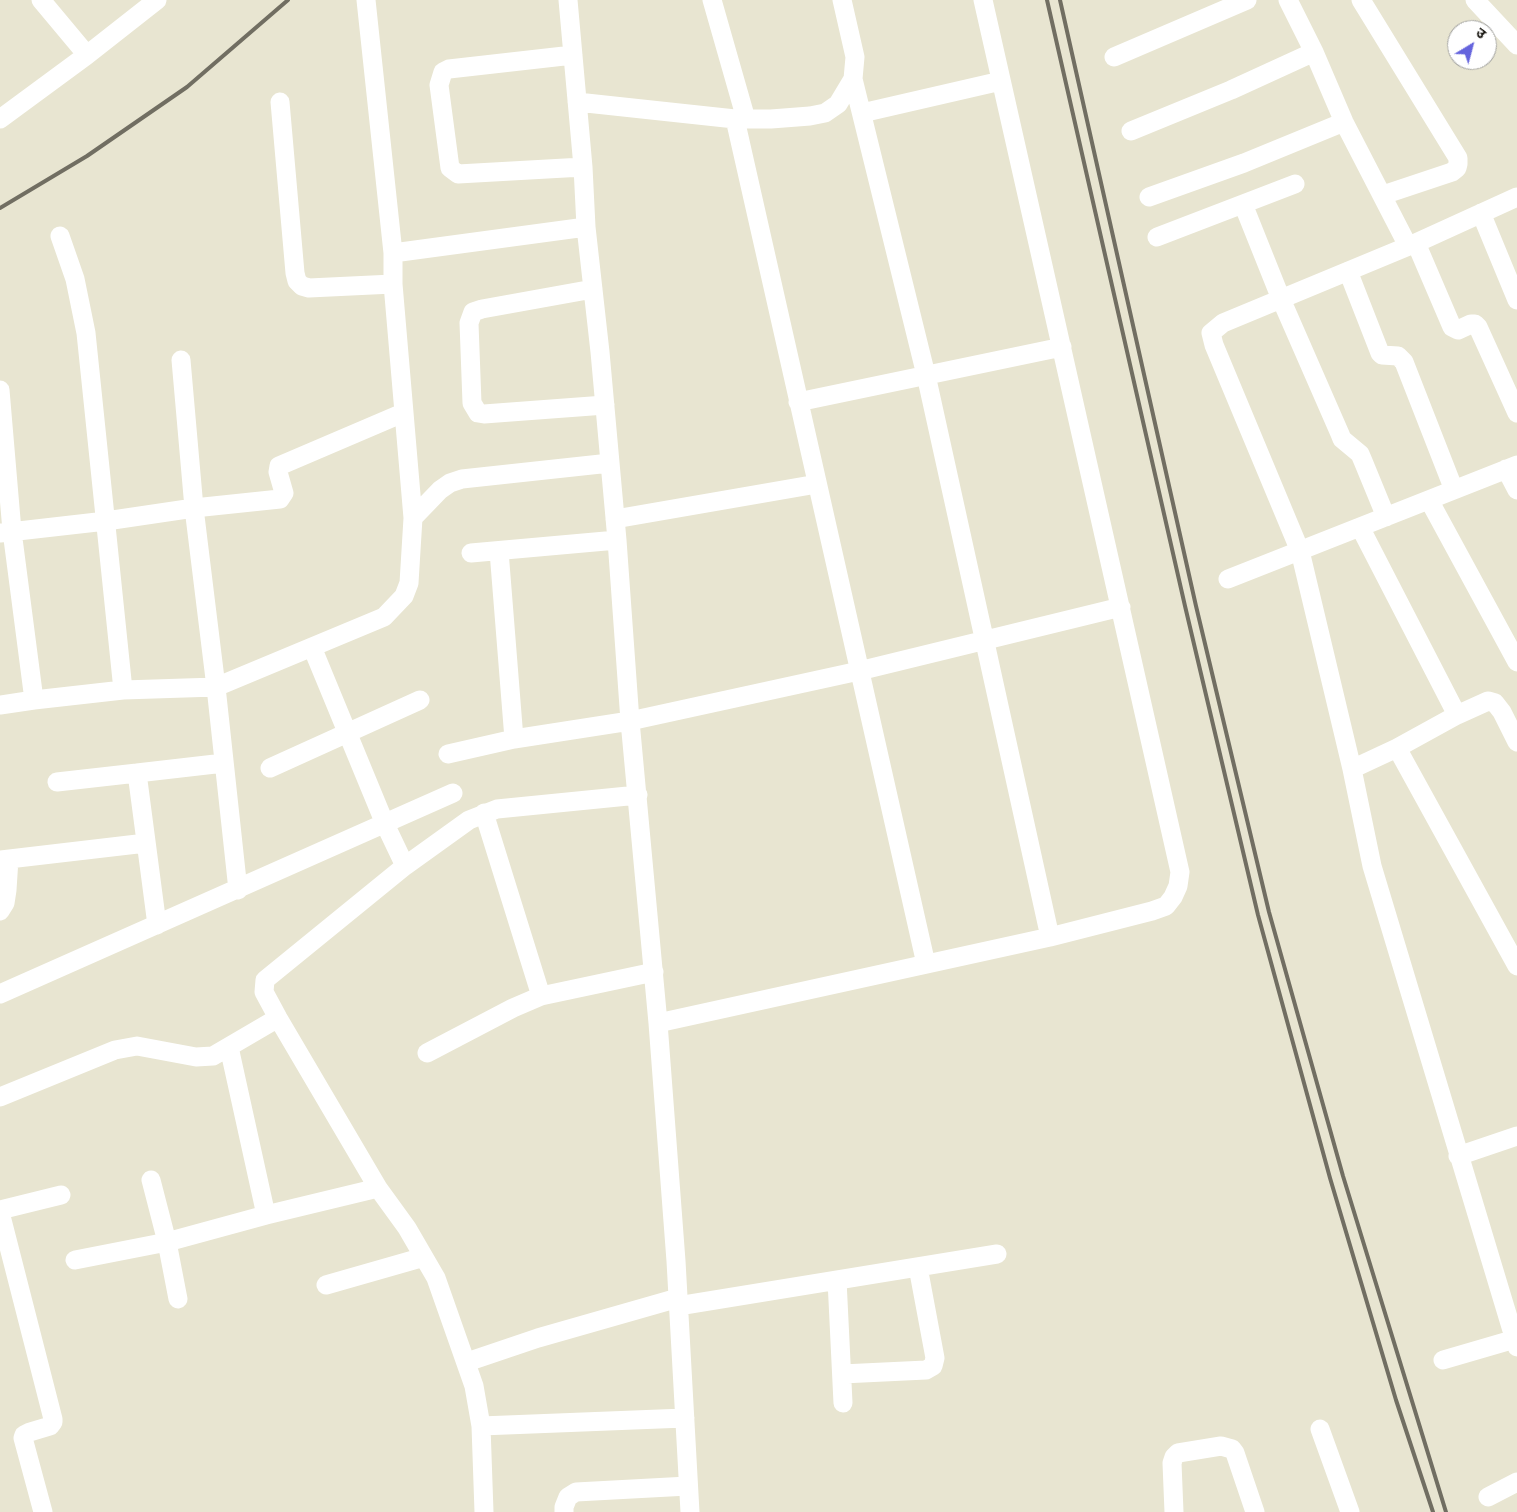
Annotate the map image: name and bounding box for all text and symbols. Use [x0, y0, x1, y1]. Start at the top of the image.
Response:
north arrow [1447, 20, 1497, 70]
text: उ [1472, 24, 1489, 43]

